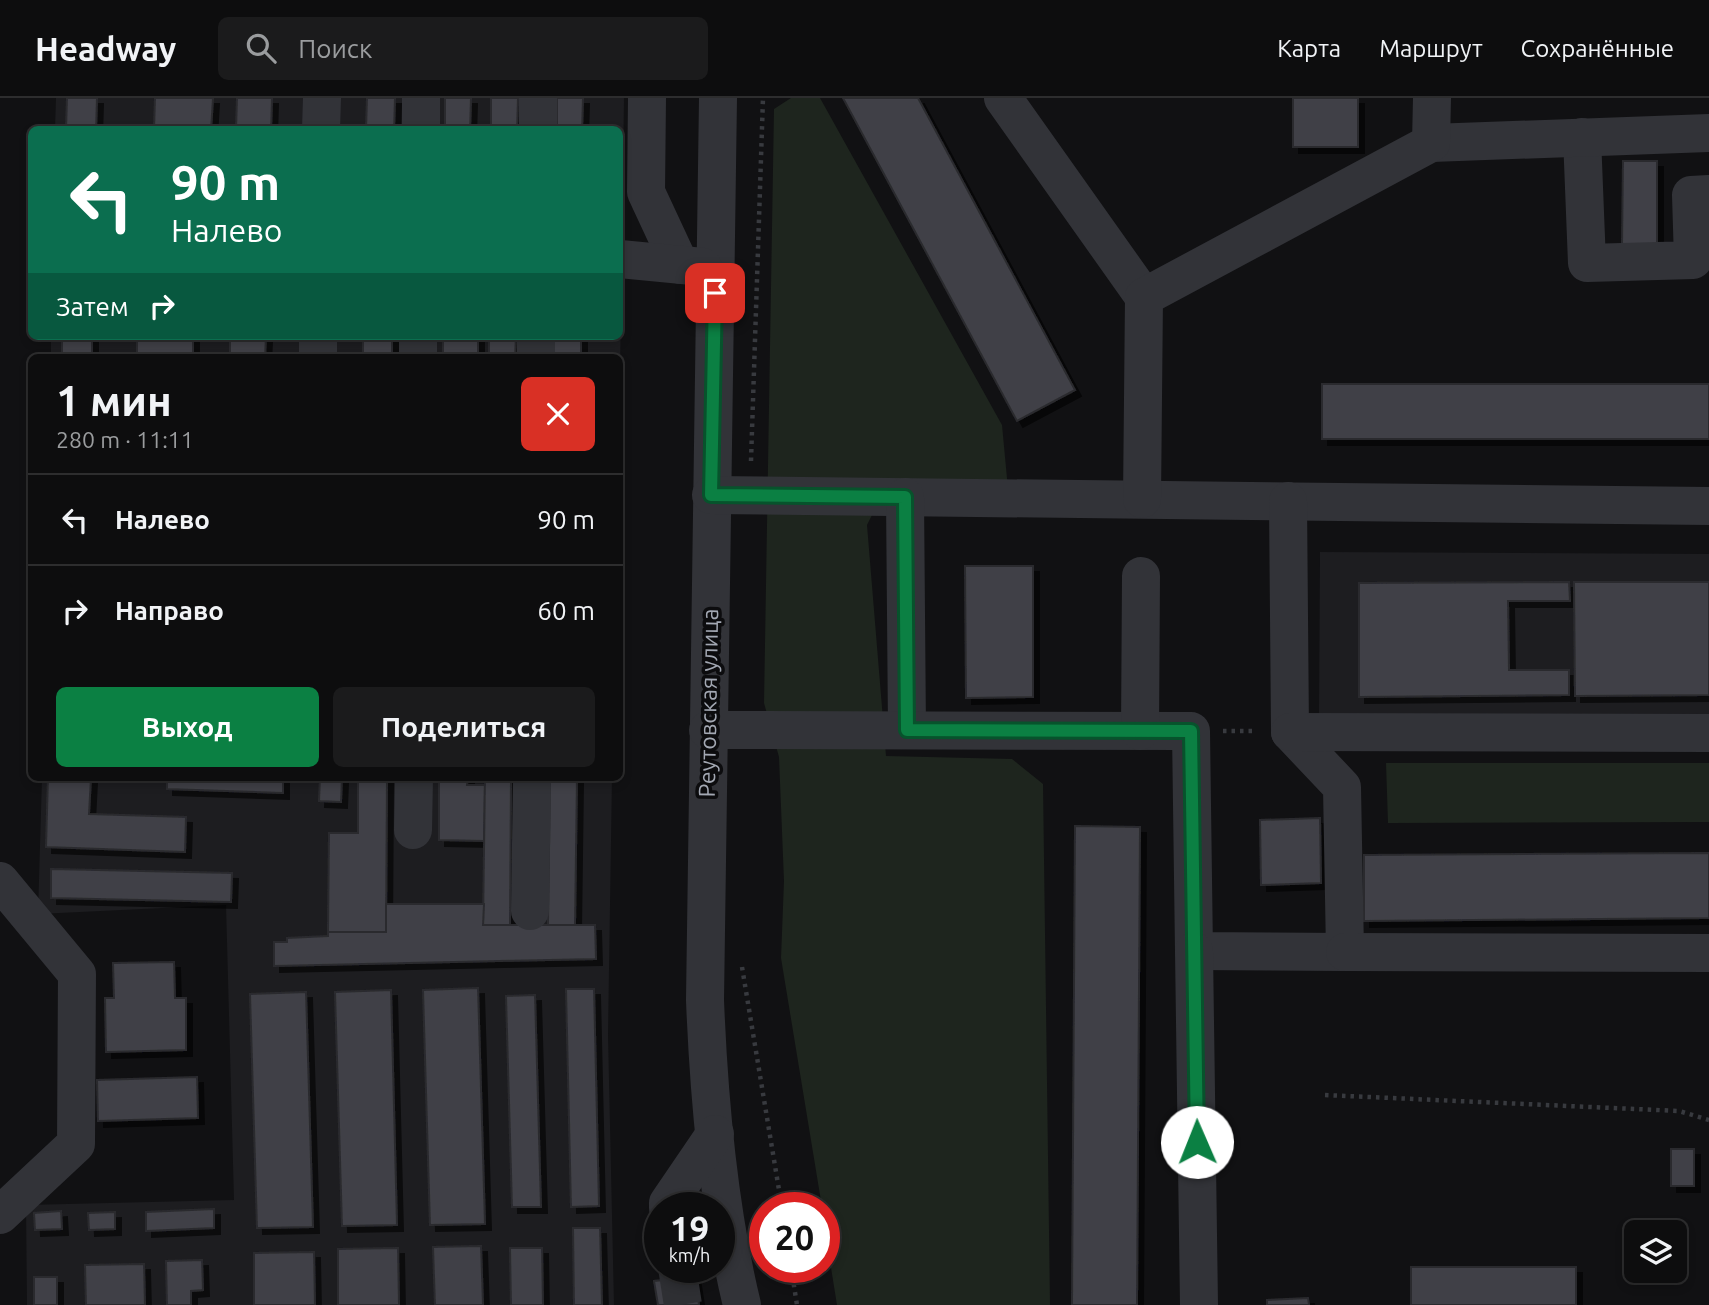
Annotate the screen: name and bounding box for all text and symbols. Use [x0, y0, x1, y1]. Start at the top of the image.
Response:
search box [218, 17, 708, 80]
icon: search [242, 29, 280, 67]
text: Headway [35, 30, 176, 67]
text: Поиск [298, 34, 372, 63]
text: Карта [1277, 35, 1341, 62]
text: Маршрут [1379, 35, 1483, 62]
text: Сохранённые [1521, 35, 1674, 62]
icon: left [56, 154, 147, 245]
text: 90 m [171, 154, 280, 209]
text: Налево [171, 212, 283, 248]
pin [685, 263, 745, 323]
icon: arrive [696, 274, 734, 312]
icon: right [143, 287, 181, 325]
text: Затем [56, 292, 129, 321]
text: 1 мин [56, 377, 172, 424]
button: close [521, 377, 595, 451]
text: 280 m · 11:11 [56, 427, 194, 452]
icon: left [56, 501, 94, 539]
text: Налево [115, 505, 210, 534]
text: 90 m [537, 505, 595, 534]
icon: right [56, 592, 94, 630]
text: Направо [115, 596, 224, 625]
text: 60 m [537, 596, 595, 625]
street label: Реутовская улица [694, 608, 722, 798]
button: Выход [56, 687, 319, 767]
button: Поделиться [333, 687, 595, 767]
position arrow [1160, 1105, 1234, 1179]
speed limit sign: 20 [749, 1192, 840, 1283]
text: 19 [670, 1208, 709, 1248]
map controls [1624, 1220, 1687, 1283]
button: layers [1624, 1220, 1687, 1283]
text: km/h [669, 1245, 710, 1265]

